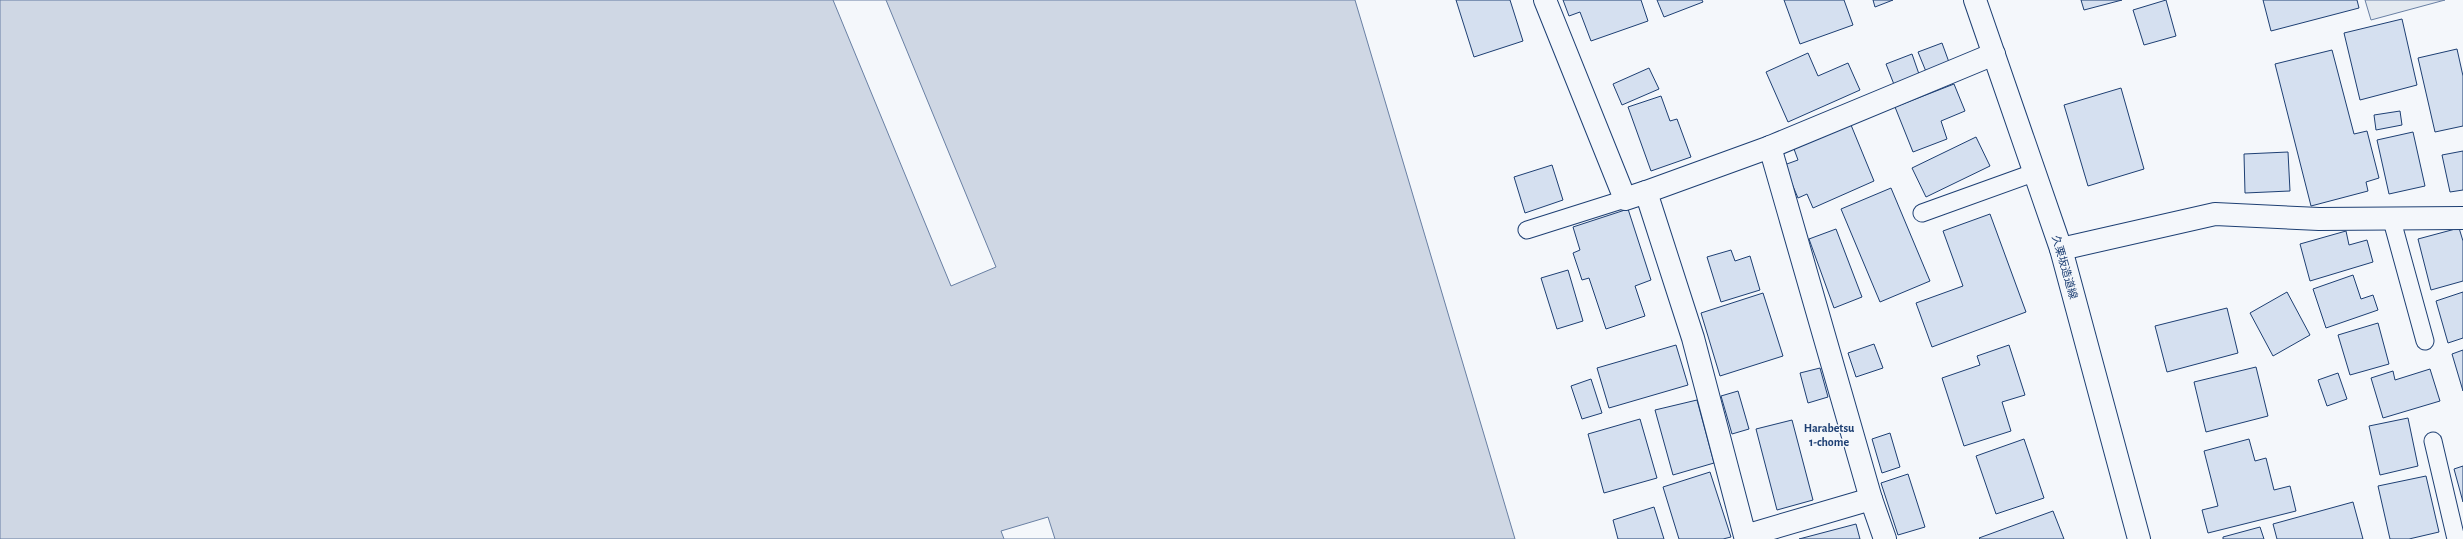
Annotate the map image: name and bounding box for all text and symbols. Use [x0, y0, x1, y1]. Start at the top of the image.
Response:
street label: 久栗坂造道線 [2050, 234, 2080, 300]
district label: Harabetsu 1-chome [1804, 422, 1855, 448]

